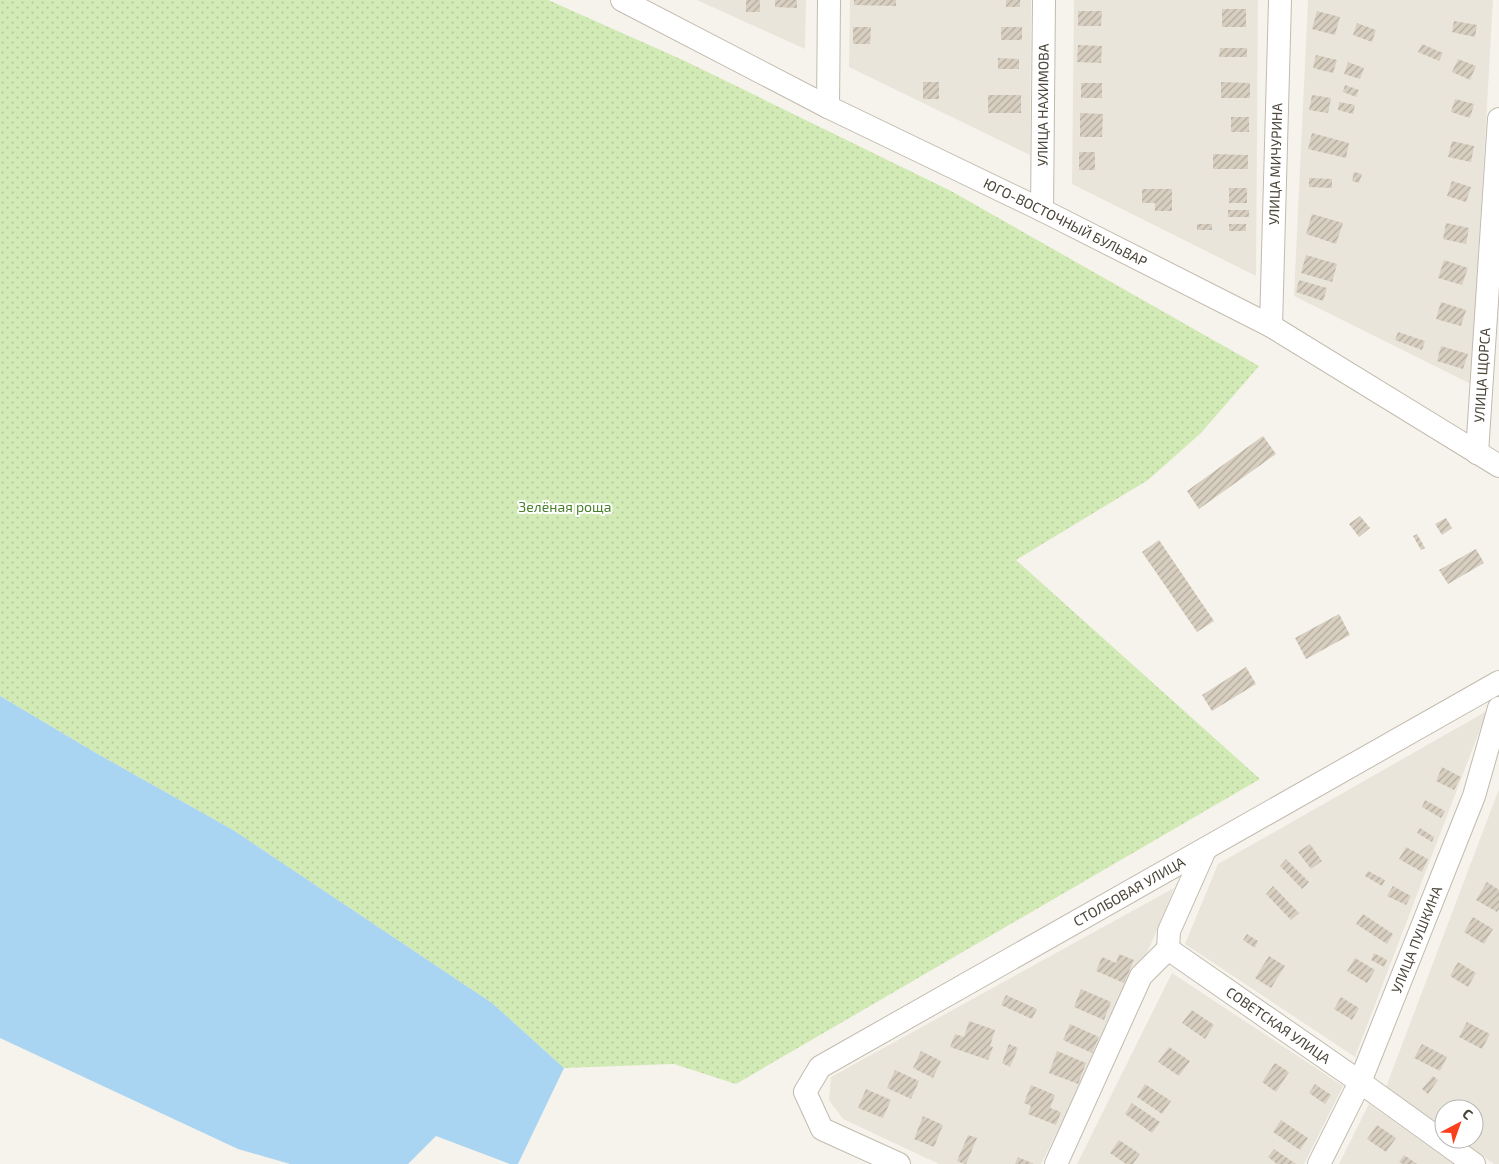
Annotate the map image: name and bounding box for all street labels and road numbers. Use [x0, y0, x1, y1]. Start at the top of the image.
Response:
street label: УЛИЦА НАХИМОВА [1033, 43, 1052, 167]
street label: УЛИЦА МИЧУРИНА [1265, 102, 1285, 225]
street label: ЮГО-ВОСТОЧНЫЙ БУЛЬВАР [981, 174, 1150, 270]
street label: УЛИЦА ЩОРСА [1470, 327, 1493, 423]
street label: СТОЛБОВАЯ УЛИЦА [1070, 853, 1188, 930]
street label: УЛИЦА ПУШКИНА [1387, 883, 1445, 996]
street label: СОВЕТСКАЯ УЛИЦА [1223, 983, 1334, 1067]

